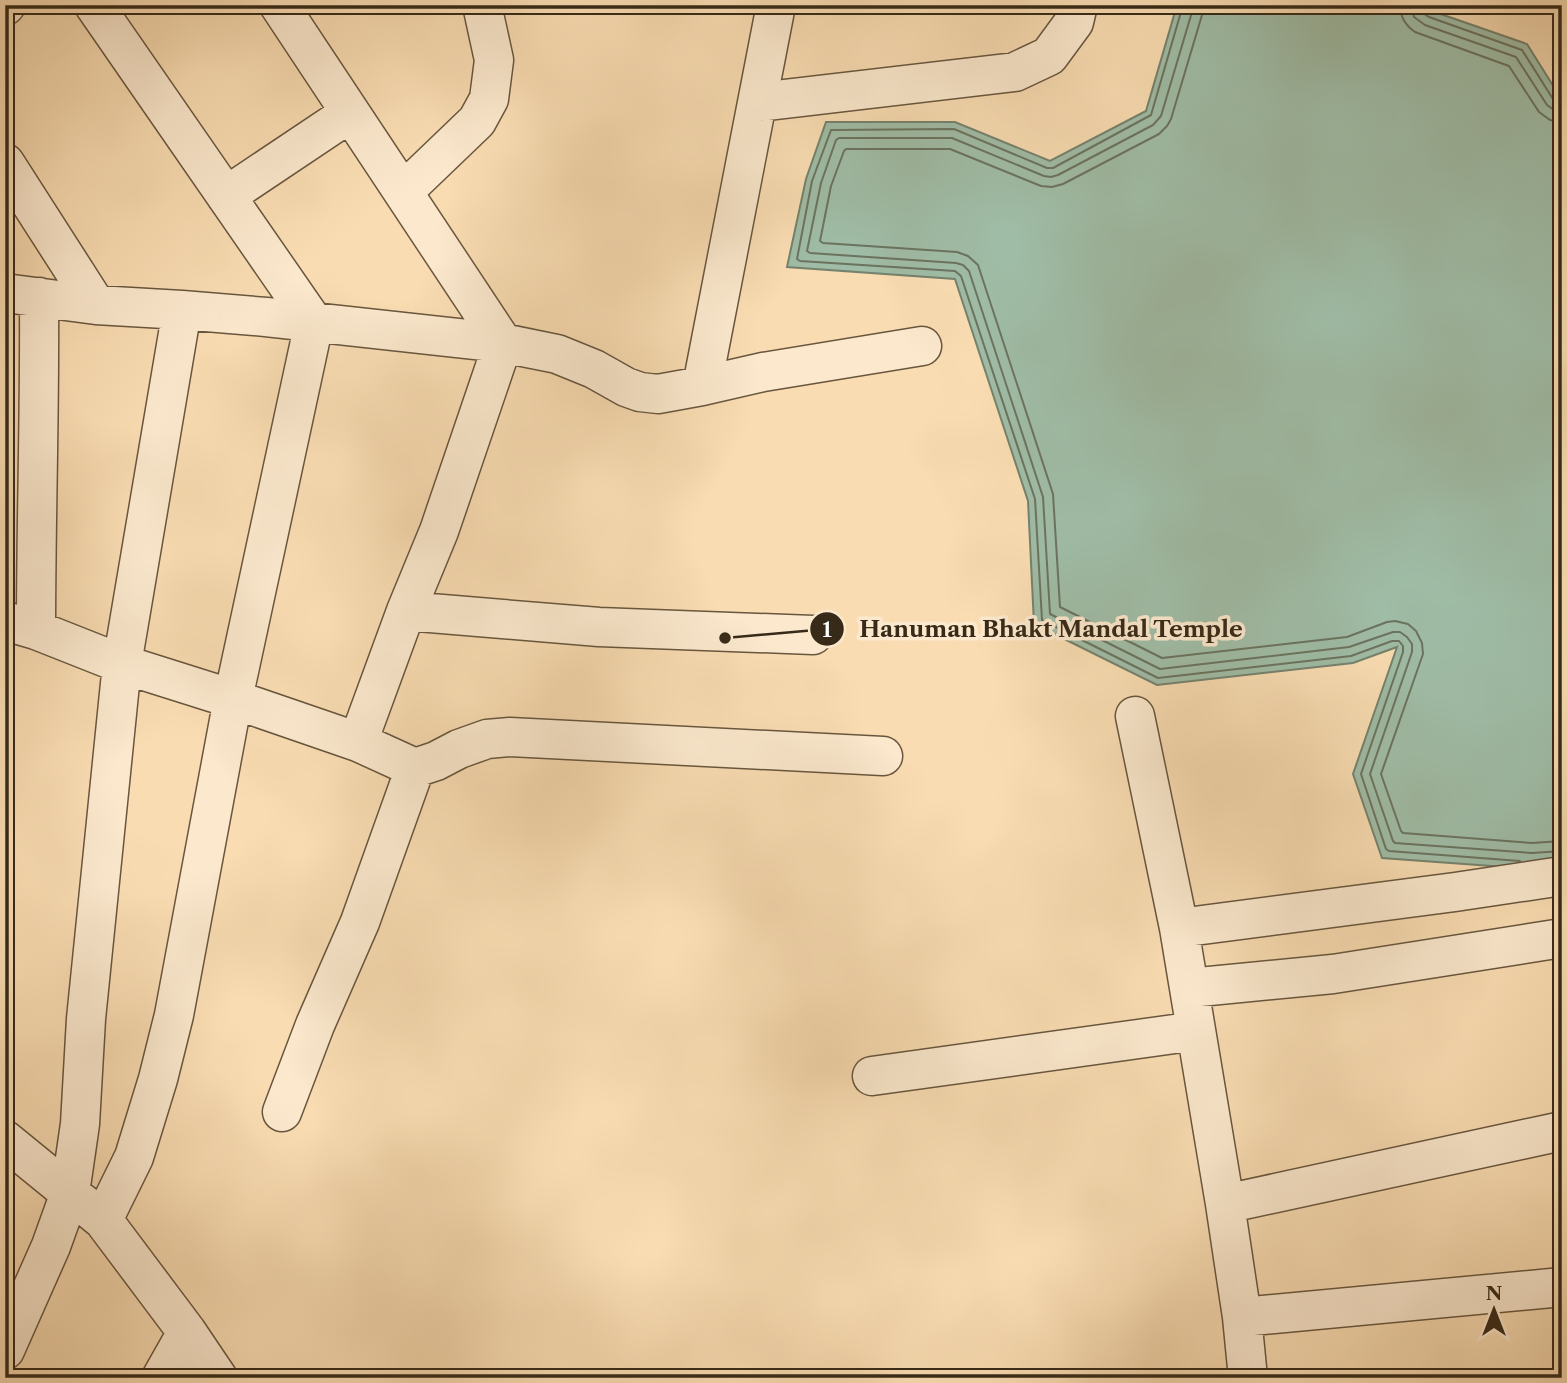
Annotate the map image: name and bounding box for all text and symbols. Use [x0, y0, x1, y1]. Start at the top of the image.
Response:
callout: Hanuman Bhakt Mandal Temple [810, 607, 1257, 651]
text: Hanuman Bhakt Mandal Temple [859, 615, 1243, 643]
text: 1 [822, 617, 832, 642]
north arrow [1458, 1274, 1528, 1344]
text: N [1486, 1282, 1502, 1305]

